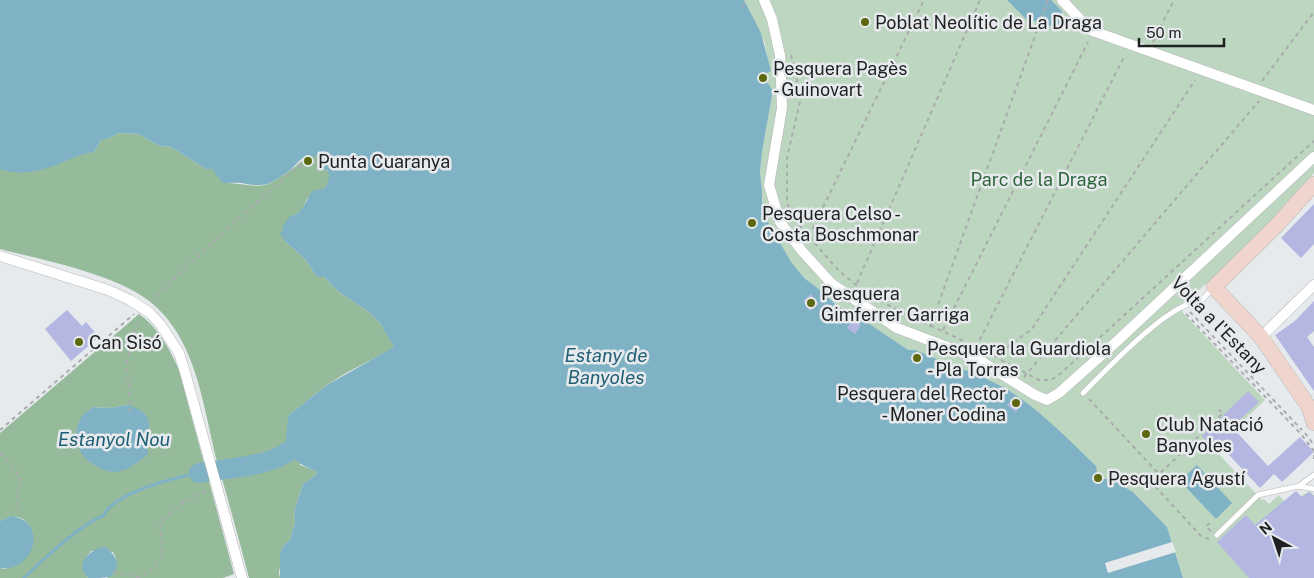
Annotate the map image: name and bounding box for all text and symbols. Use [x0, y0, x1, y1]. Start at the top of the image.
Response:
place label: Poblat Neolític de La Draga [875, 12, 1102, 33]
scale bar [1139, 15, 1224, 47]
marker: Poblat Neolític de La Draga [859, 16, 871, 28]
text: 50 m [1146, 24, 1181, 41]
place label: Pesquera Pagès - Guinovart [773, 58, 907, 100]
marker: Pesquera Pagès - Guinovart [757, 72, 769, 84]
place label: Punta Cuaranya [318, 151, 450, 172]
marker: Punta Cuaranya [302, 155, 314, 167]
park label: Parc de la Draga [971, 169, 1107, 190]
place label: Pesquera Celso - Costa Boschmonar [762, 203, 919, 245]
marker: Pesquera Celso - Costa Boschmonar [746, 217, 758, 229]
street label: Volta a l'Estany [1167, 272, 1271, 378]
place label: Pesquera Gimferrer Garriga [821, 283, 969, 325]
marker: Pesquera Gimferrer Garriga [805, 297, 817, 309]
place label: Can Sisó [89, 332, 162, 353]
marker: Can Sisó [73, 336, 85, 348]
place label: Pesquera la Guardiola - Pla Torras [927, 338, 1111, 380]
water label: Estany de Banyoles [565, 344, 647, 388]
marker: Pesquera la Guardiola - Pla Torras [911, 352, 923, 364]
place label: Pesquera del Rector - Moner Codina [837, 383, 1006, 425]
marker: Pesquera del Rector - Moner Codina [1010, 397, 1022, 409]
place label: Club Natació Banyoles [1156, 414, 1263, 456]
water label: Estanyol Nou [58, 428, 170, 450]
marker: Club Natació Banyoles [1140, 428, 1152, 440]
place label: Pesquera Agustí [1108, 468, 1246, 489]
marker: Pesquera Agustí [1092, 472, 1104, 484]
north arrow [1249, 513, 1299, 563]
text: N [1256, 518, 1275, 538]

